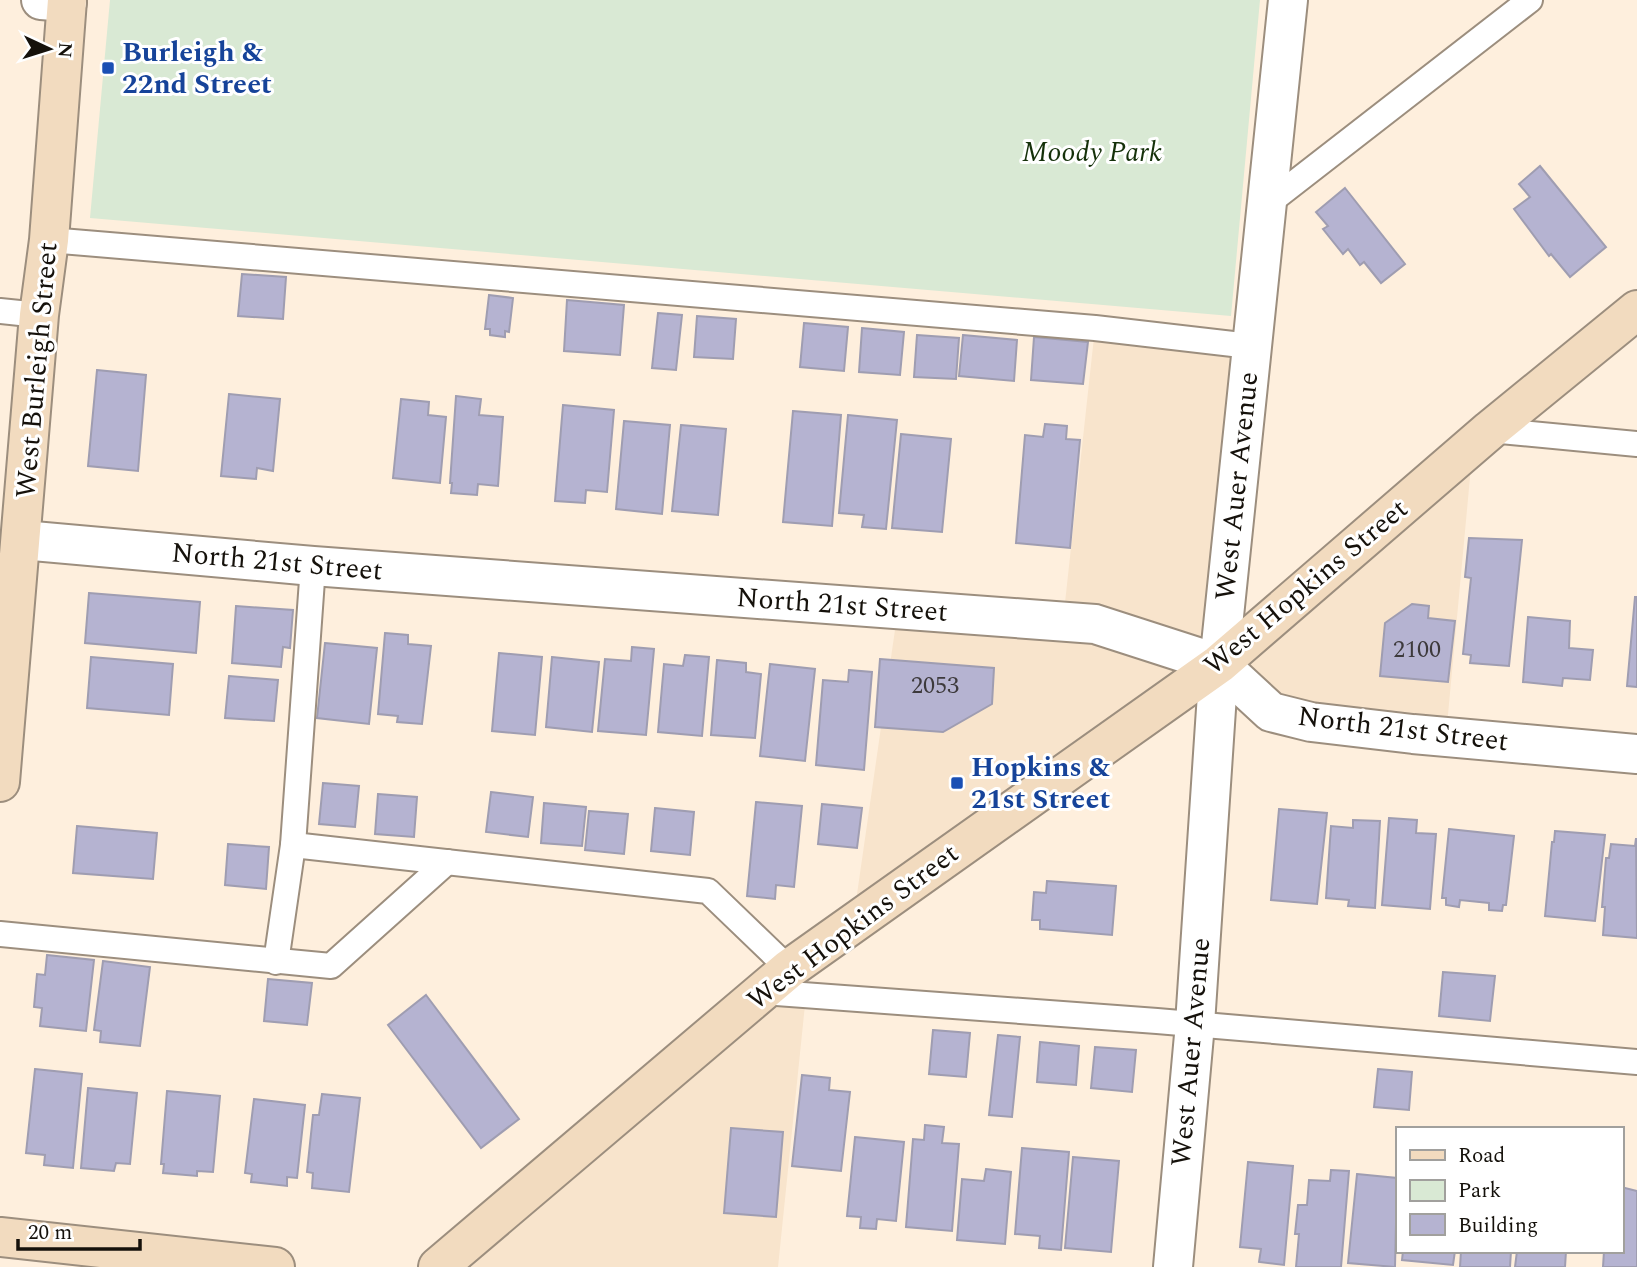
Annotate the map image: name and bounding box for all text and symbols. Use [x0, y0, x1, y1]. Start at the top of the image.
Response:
north arrow [14, 14, 84, 84]
place label: Burleigh & 22nd Street [122, 31, 272, 106]
text: N [49, 41, 79, 59]
marker: Burleigh & 22nd Street [100, 60, 116, 76]
park label: Moody Park [1022, 131, 1162, 174]
street label: West Burleigh Street [4, 240, 70, 500]
street label: West Auer Avenue [1204, 370, 1270, 602]
street label: West Hopkins Street [1194, 488, 1418, 686]
street label: North 21st Street [170, 531, 385, 593]
street label: North 21st Street [735, 576, 949, 634]
house number: 2100 [1393, 632, 1441, 668]
house number: 2053 [911, 668, 959, 704]
street label: North 21st Street [1295, 695, 1511, 763]
place label: Hopkins & 21st Street [971, 746, 1111, 821]
marker: Hopkins & 21st Street [949, 775, 965, 791]
street label: West Hopkins Street [738, 833, 968, 1021]
street label: West Auer Avenue [1160, 936, 1222, 1168]
legend [1396, 1127, 1623, 1253]
text: Road [1458, 1140, 1505, 1172]
text: Park [1458, 1175, 1502, 1207]
scale bar [18, 1208, 140, 1252]
text: Building [1458, 1210, 1538, 1242]
text: 20 m [28, 1217, 72, 1249]

